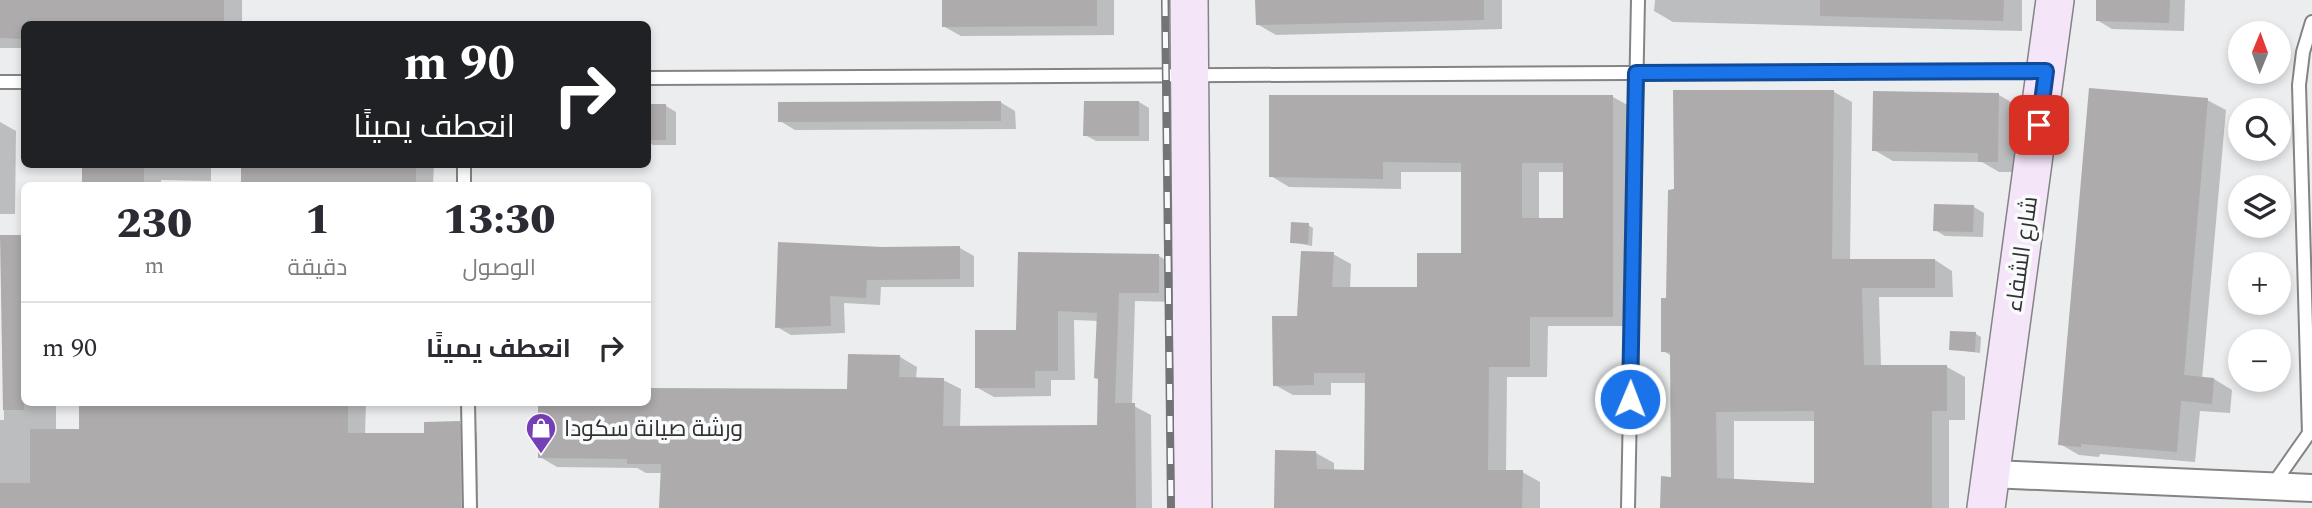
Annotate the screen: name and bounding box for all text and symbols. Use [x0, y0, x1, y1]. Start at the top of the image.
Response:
north arrow [2228, 21, 2291, 84]
map controls [2228, 21, 2291, 392]
text: 90 m [404, 27, 515, 102]
icon: right [539, 49, 630, 140]
pin [2009, 95, 2069, 155]
button: search [2228, 98, 2291, 161]
text: انعطف يمينًا [353, 103, 515, 152]
icon: arrive [2020, 106, 2058, 144]
button: layers [2228, 175, 2291, 238]
text: 1 [305, 189, 330, 252]
text: 13:30 [443, 189, 556, 252]
text: 230 [117, 193, 192, 256]
street label: شارع الشفاء [1997, 194, 2048, 314]
text: m [144, 249, 164, 284]
text: دقيقة [288, 251, 347, 286]
text: الوصول [463, 251, 536, 286]
button: + [2228, 252, 2291, 315]
text: 90 m [42, 328, 97, 368]
text: انعطف يمينًا [426, 329, 571, 369]
icon: right [592, 329, 630, 367]
button: − [2228, 329, 2291, 392]
position arrow [1593, 362, 1667, 436]
shop icon: ورشة صيانة سكودا [524, 411, 558, 455]
place label: ورشة صيانة سكودا [564, 412, 743, 447]

